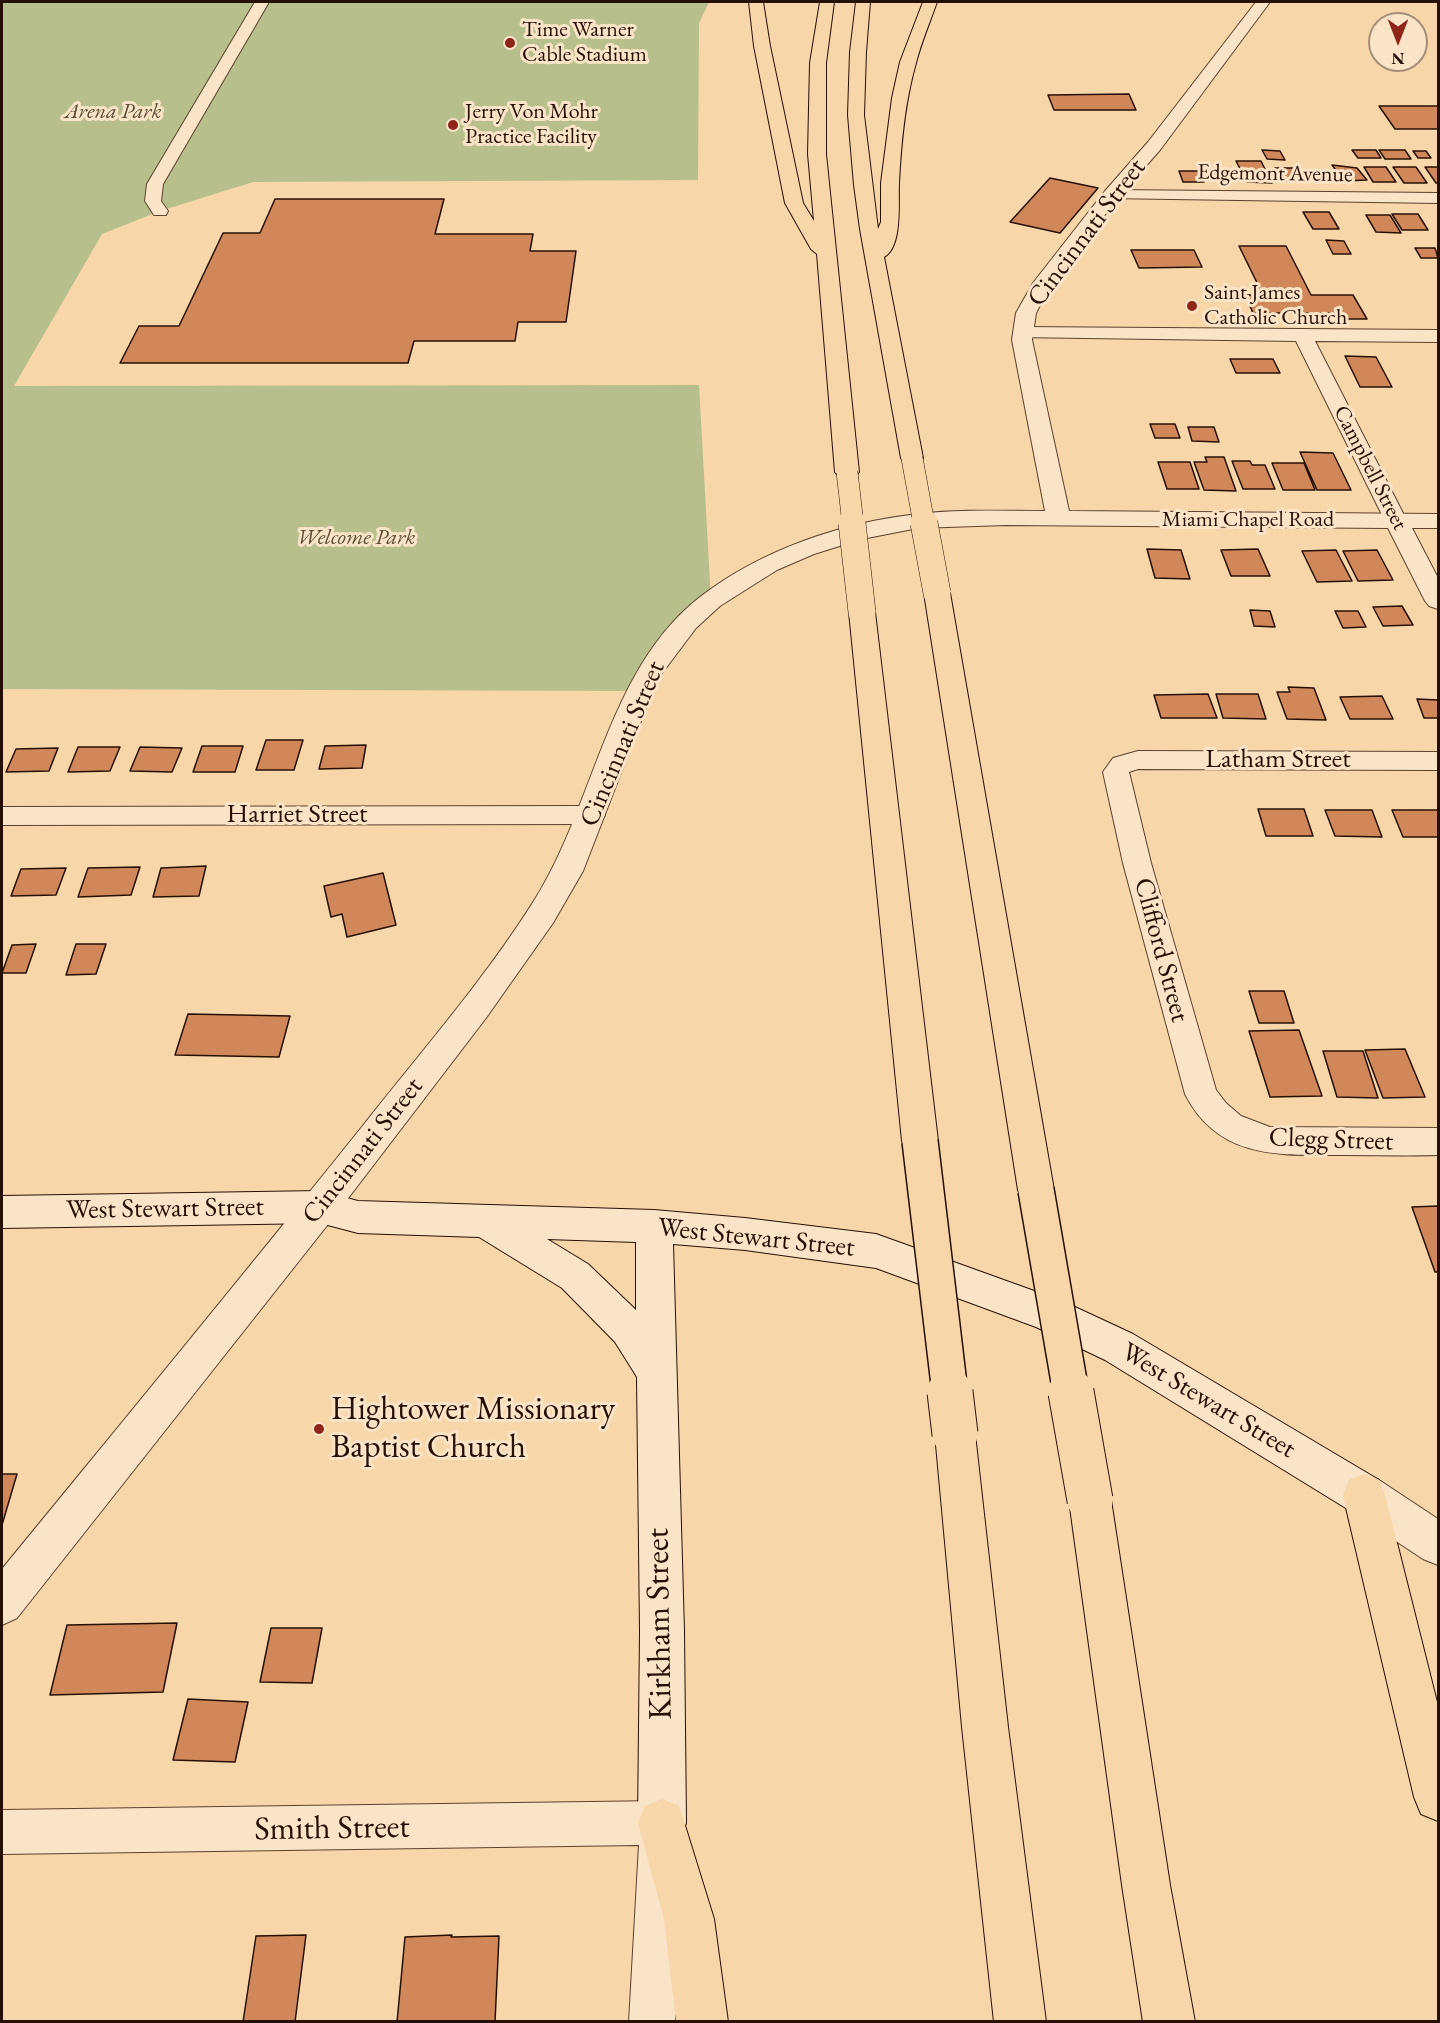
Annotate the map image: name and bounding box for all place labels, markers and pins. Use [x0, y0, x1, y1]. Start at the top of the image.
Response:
place label: Time Warner Cable Stadium [522, 17, 647, 68]
marker: Time Warner Cable Stadium [503, 36, 517, 50]
place label: Jerry Von Mohr Practice Facility [465, 99, 598, 150]
marker: Jerry Von Mohr Practice Facility [446, 118, 460, 132]
place label: Saint James Catholic Church [1204, 280, 1347, 332]
marker: Saint James Catholic Church [1185, 299, 1199, 313]
place label: Hightower Missionary Baptist Church [331, 1390, 615, 1468]
marker: Hightower Missionary Baptist Church [312, 1422, 326, 1436]

